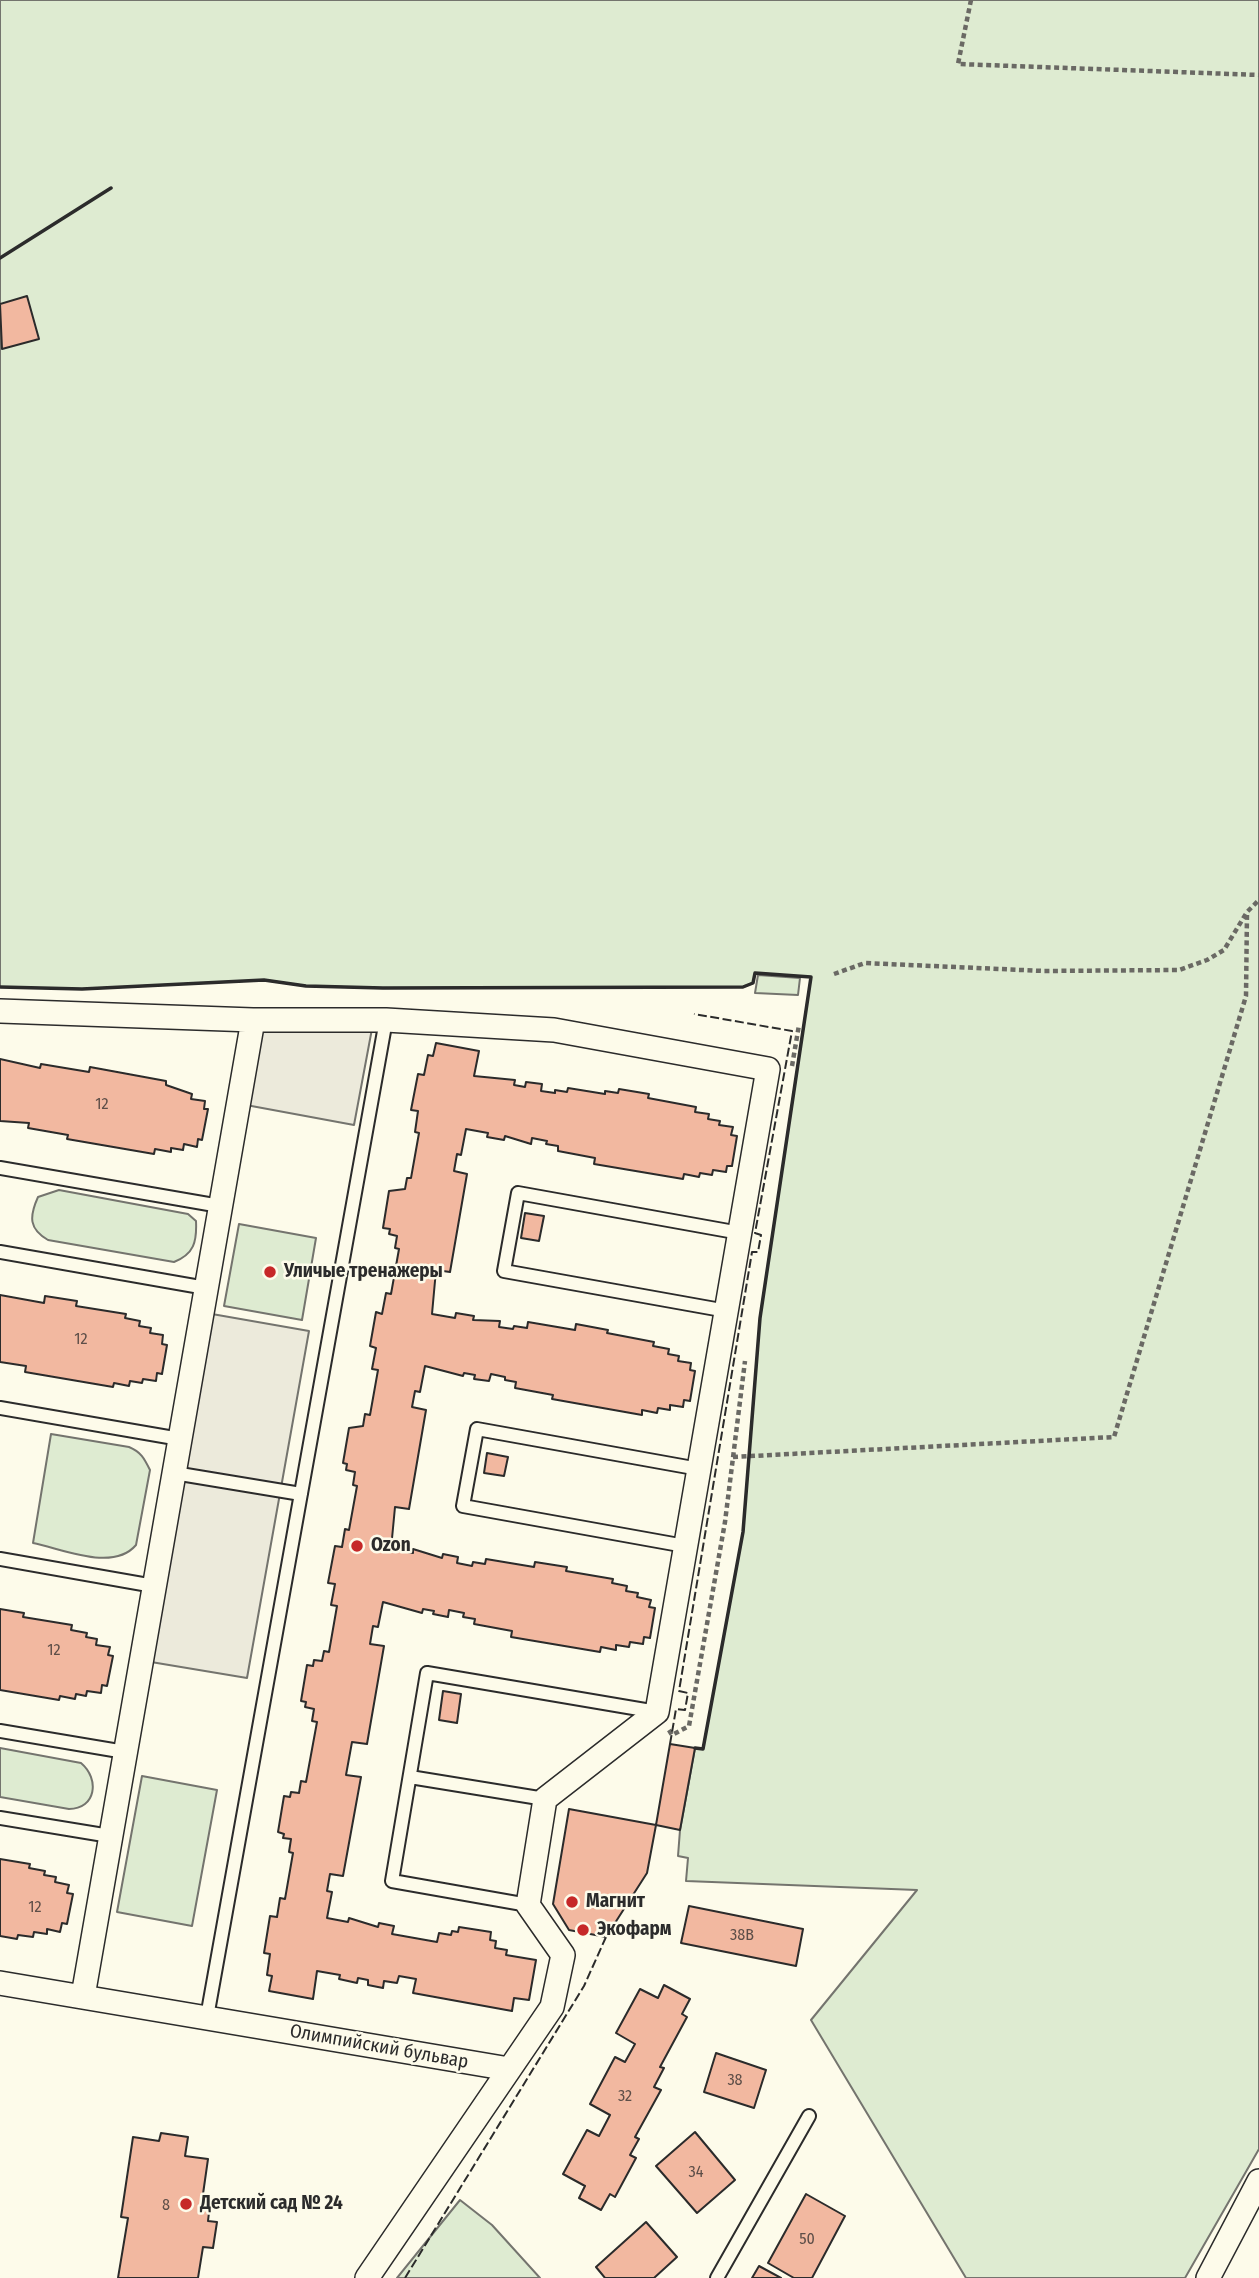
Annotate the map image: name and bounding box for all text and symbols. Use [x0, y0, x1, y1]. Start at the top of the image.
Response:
house number: 12 [95, 1095, 109, 1115]
place label: Уличые тренажеры [284, 1261, 443, 1283]
marker: Уличые тренажеры [262, 1264, 278, 1280]
house number: 12 [74, 1330, 88, 1350]
place label: Ozon [371, 1535, 411, 1557]
marker: Ozon [349, 1538, 365, 1554]
house number: 12 [47, 1641, 61, 1661]
place label: Магнит [586, 1891, 645, 1913]
marker: Магнит [564, 1894, 580, 1910]
house number: 12 [28, 1898, 42, 1918]
place label: Экофарм [597, 1919, 672, 1941]
marker: Экофарм [575, 1922, 591, 1938]
house number: 38В [730, 1926, 754, 1946]
street label: Олимпийский бульвар [288, 2020, 470, 2074]
house number: 38 [727, 2071, 743, 2091]
house number: 32 [618, 2087, 632, 2107]
house number: 34 [689, 2163, 703, 2183]
place label: Детский сад № 24 [200, 2193, 343, 2215]
house number: 8 [162, 2196, 170, 2216]
marker: Детский сад № 24 [178, 2196, 194, 2212]
house number: 50 [799, 2230, 815, 2250]

